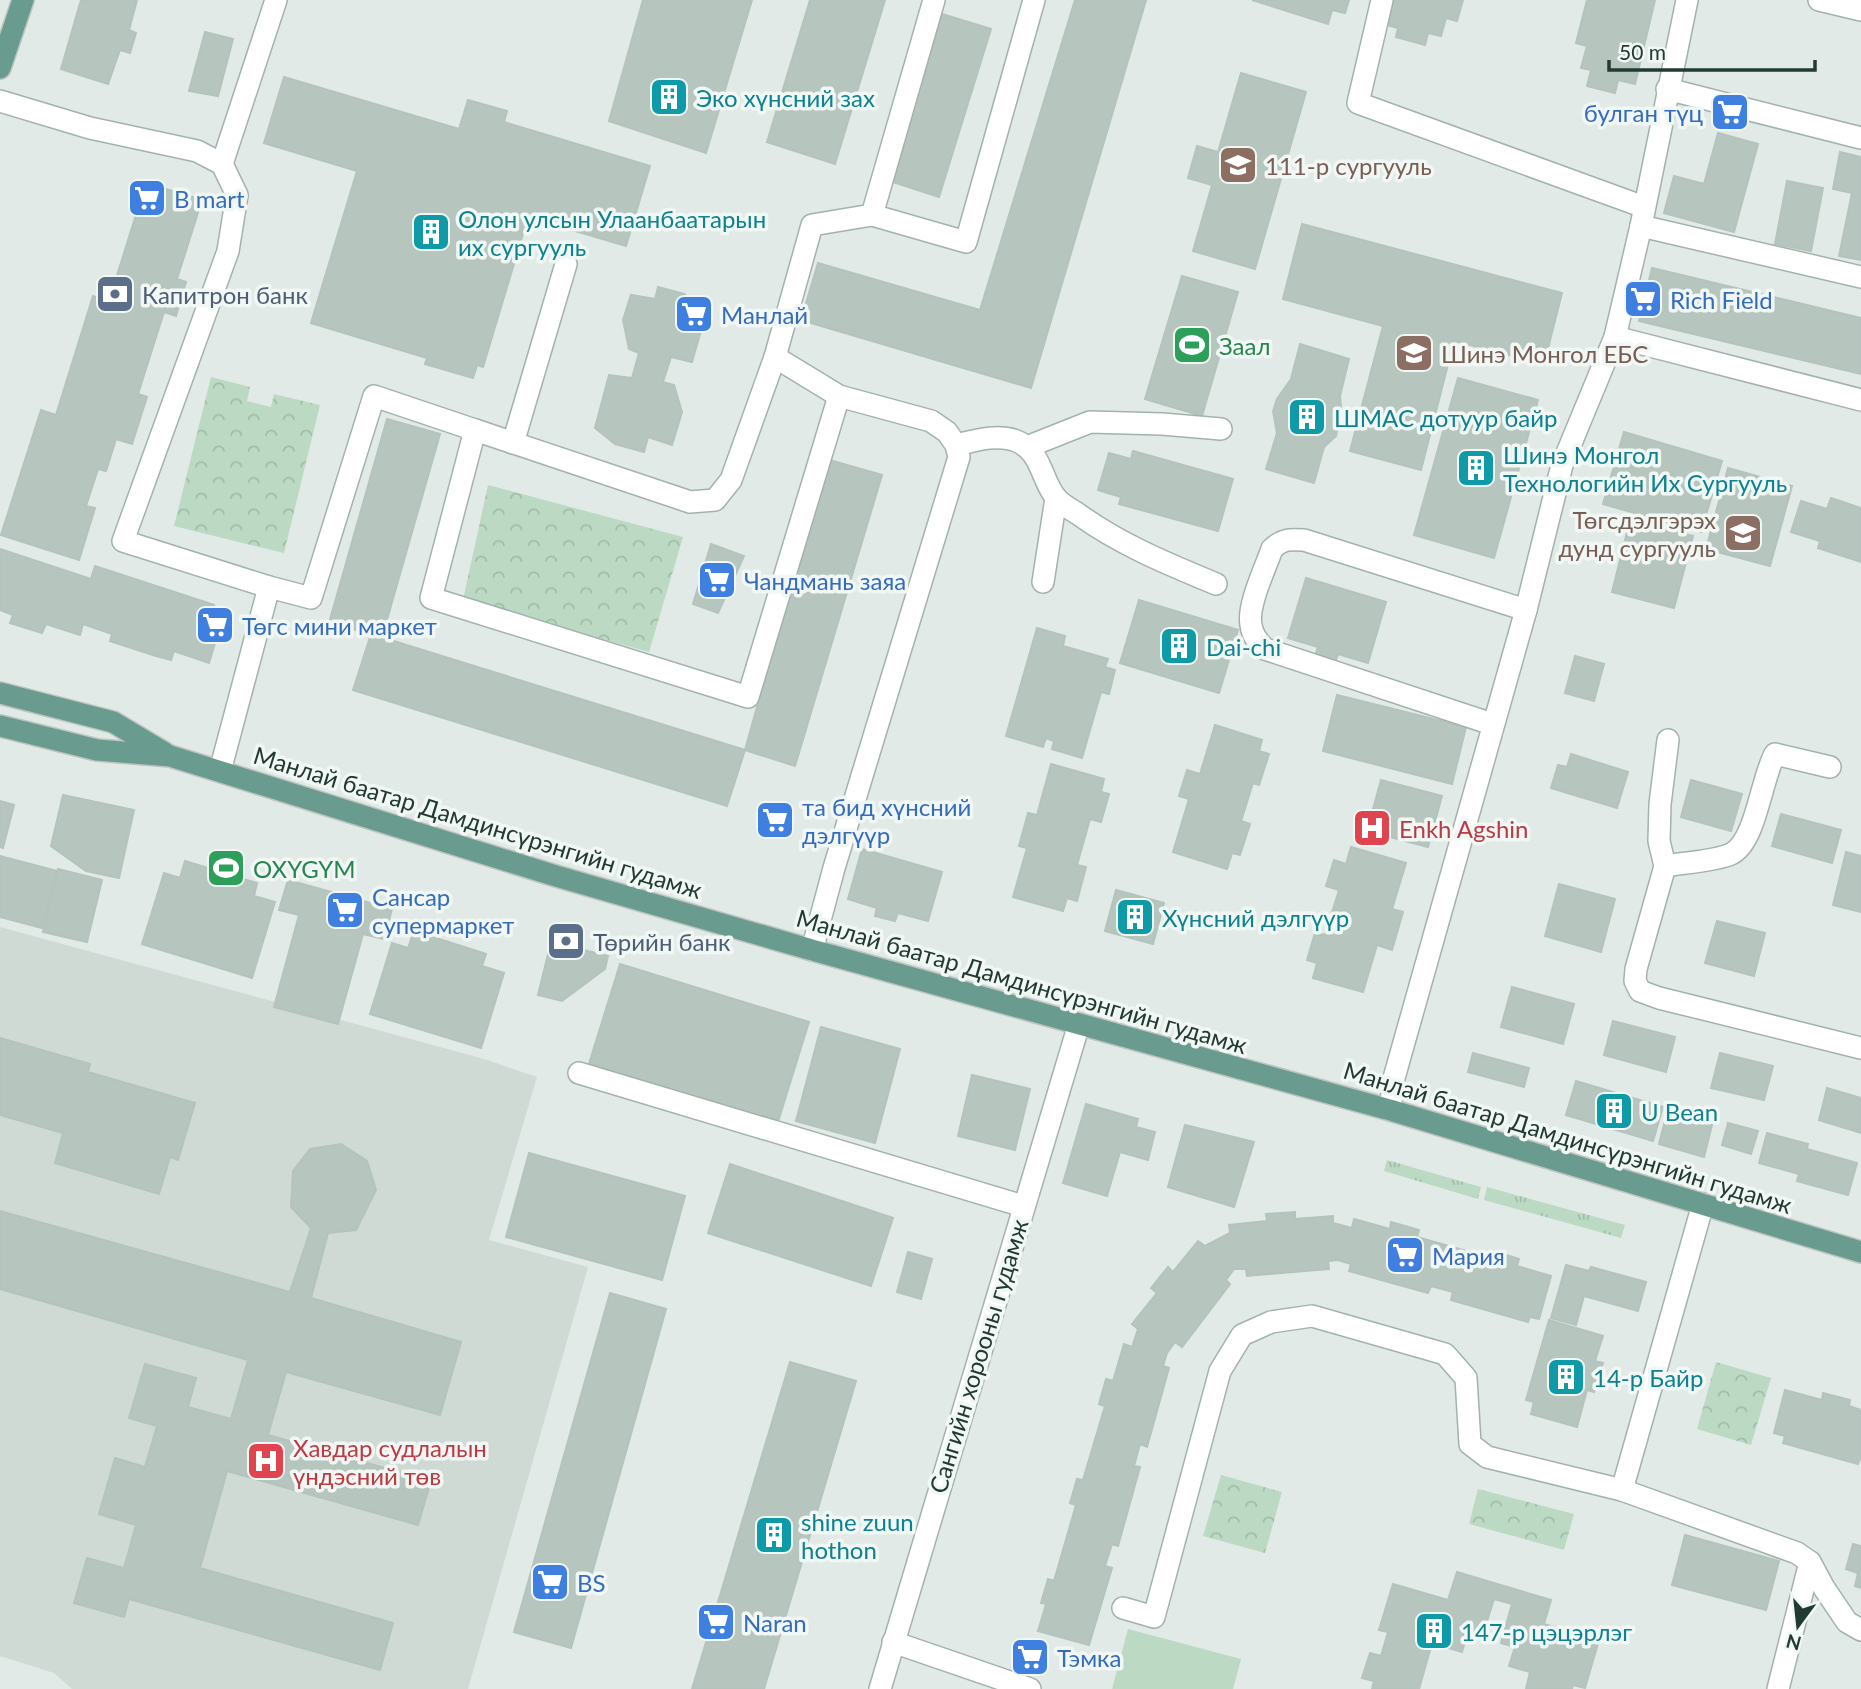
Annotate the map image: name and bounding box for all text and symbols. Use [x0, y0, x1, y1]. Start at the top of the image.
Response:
scale bar [1609, 28, 1815, 72]
text: 50 m [1619, 39, 1666, 64]
building icon: Эко хүнсний зах [648, 76, 690, 118]
place label: Эко хүнсний зах [696, 83, 875, 112]
supermarket icon: булган түц [1709, 91, 1751, 133]
place label: булган түц [1584, 98, 1703, 127]
school or university icon: 111-р сургууль [1217, 144, 1259, 186]
place label: 111-р сургууль [1265, 151, 1432, 180]
supermarket icon: B mart [126, 177, 168, 219]
place label: B mart [174, 184, 245, 213]
place label: Олон улсын Улаанбаатарын их сургууль [458, 204, 766, 261]
building icon: Олон улсын Улаанбаатарын их сургууль [410, 211, 452, 253]
bank icon: Капитрон банк [94, 273, 136, 315]
supermarket icon: Rich Field [1622, 278, 1664, 320]
place label: Капитрон банк [142, 280, 308, 309]
place label: Rich Field [1670, 285, 1773, 314]
supermarket icon: Манлай [673, 293, 715, 335]
place label: Манлай [721, 300, 808, 329]
sports icon: Заал [1171, 324, 1213, 366]
place label: Заал [1219, 331, 1271, 360]
school or university icon: Шинэ Монгол ЕБС [1393, 332, 1435, 374]
place label: Шинэ Монгол ЕБС [1441, 339, 1648, 368]
building icon: ШМАС дотуур байр [1286, 396, 1328, 438]
place label: ШМАС дотуур байр [1334, 403, 1558, 432]
place label: Шинэ Монгол Технологийн Их Сургууль [1503, 440, 1787, 497]
building icon: Шинэ Монгол Технологийн Их Сургууль [1455, 447, 1497, 489]
place label: Төгсдэлгэрэх дунд сургууль [1558, 505, 1716, 562]
school or university icon: Төгсдэлгэрэх дунд сургууль [1722, 512, 1764, 554]
supermarket icon: Чандмань заяа [696, 559, 738, 601]
place label: Чандмань заяа [744, 566, 906, 595]
supermarket icon: Төгс мини маркет [194, 604, 236, 646]
place label: Төгс мини маркет [242, 611, 437, 640]
building icon: Dai-chi [1158, 625, 1200, 667]
place label: Dai-chi [1206, 632, 1281, 661]
street label: Манлай баатар Дамдинсүрэнгийн гудамж [250, 740, 706, 904]
place label: та бид хүнсний дэлгүүр [802, 792, 971, 849]
supermarket icon: та бид хүнсний дэлгүүр [754, 799, 796, 841]
hospital icon: Enkh Agshin [1351, 807, 1393, 849]
place label: Enkh Agshin [1399, 814, 1529, 843]
sports icon: OXYGYM [205, 847, 247, 889]
place label: OXYGYM [253, 854, 356, 883]
place label: Сансар супермаркет [372, 882, 514, 939]
supermarket icon: Сансар супермаркет [324, 889, 366, 931]
building icon: Хүнсний дэлгүүр [1114, 896, 1156, 938]
street label: Манлай баатар Дамдинсүрэнгийн гудамж [793, 903, 1251, 1059]
place label: Хүнсний дэлгүүр [1162, 903, 1349, 932]
bank icon: Төрийн банк [545, 920, 587, 962]
place label: Төрийн банк [593, 927, 731, 956]
street label: Манлай баатар Дамдинсүрэнгийн гудамж [1340, 1055, 1796, 1219]
building icon: U Bean [1593, 1090, 1635, 1132]
place label: U Bean [1641, 1097, 1718, 1126]
street label: Сангийн хорооны гудамж [922, 1215, 1034, 1497]
supermarket icon: Мария [1384, 1234, 1426, 1276]
place label: Мария [1432, 1241, 1505, 1270]
building icon: 14-р Байр [1545, 1356, 1587, 1398]
place label: 14-р Байр [1593, 1363, 1703, 1392]
place label: Хавдар судлалын үндэсний төв [293, 1433, 487, 1490]
hospital icon: Хавдар судлалын үндэсний төв [245, 1440, 287, 1482]
place label: shine zuun hothon [801, 1507, 914, 1564]
building icon: shine zuun hothon [753, 1514, 795, 1556]
supermarket icon: BS [529, 1561, 571, 1603]
place label: BS [577, 1568, 606, 1597]
north arrow [1763, 1591, 1833, 1661]
supermarket icon: Naran [695, 1601, 737, 1643]
place label: Naran [743, 1608, 807, 1637]
building icon: 147-р цэцэрлэг [1413, 1610, 1455, 1652]
place label: 147-р цэцэрлэг [1461, 1617, 1632, 1646]
text: N [1783, 1630, 1804, 1656]
supermarket icon: Тэмка [1009, 1636, 1051, 1678]
place label: Тэмка [1057, 1643, 1121, 1672]

